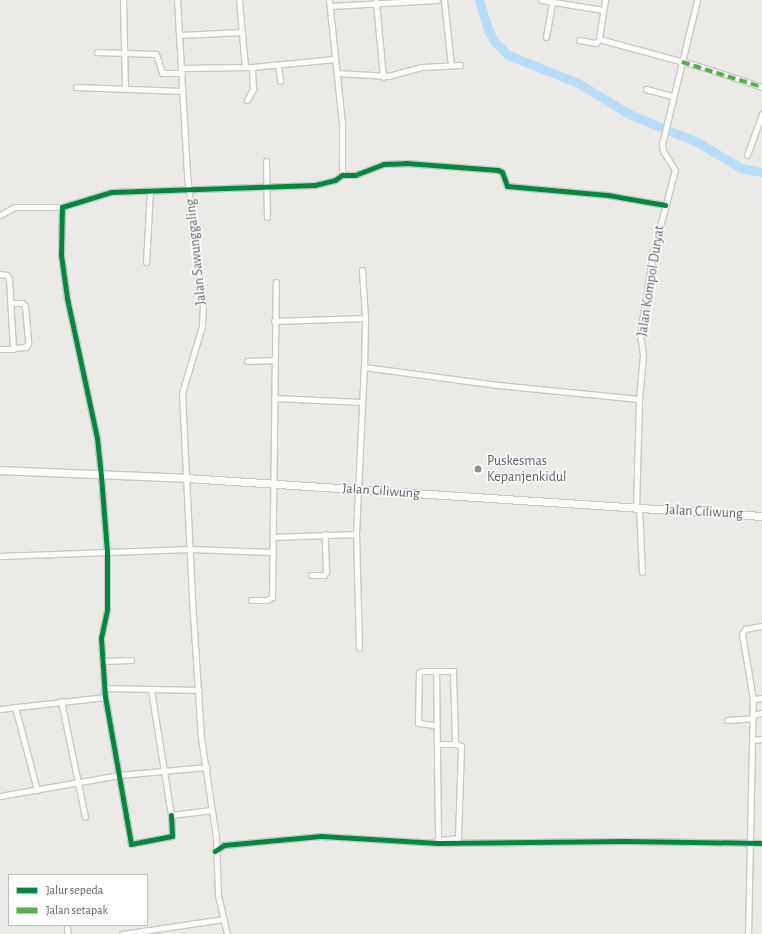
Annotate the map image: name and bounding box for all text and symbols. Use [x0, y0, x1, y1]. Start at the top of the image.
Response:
street label: Jalan Sawunggaling [182, 198, 210, 306]
street label: Jalan Kompol Duryat [634, 224, 668, 338]
place label: Puskesmas Kepanjenkidul [487, 453, 566, 486]
marker: Puskesmas Kepanjenkidul [472, 463, 484, 475]
street label: Jalan Ciliwung [342, 480, 420, 502]
street label: Jalan Ciliwung [665, 502, 743, 522]
legend [8, 874, 148, 926]
text: Jalur sepeda [46, 884, 103, 896]
text: Jalan setapak [46, 904, 108, 916]

